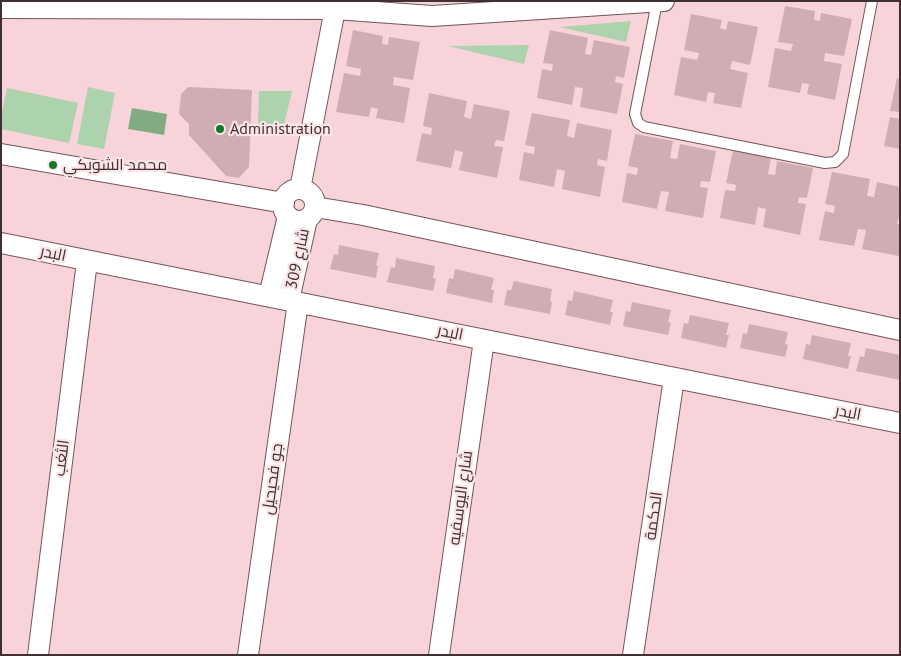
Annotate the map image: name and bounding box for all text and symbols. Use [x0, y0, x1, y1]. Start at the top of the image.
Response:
place label: Administration [230, 119, 331, 139]
marker: Administration [214, 123, 226, 135]
place label: محمد الشوبكي [63, 155, 167, 175]
marker: محمد الشوبكي [47, 159, 59, 171]
street label: شارع 309 [282, 227, 314, 291]
street label: البدر [38, 242, 68, 266]
street label: البدر [435, 321, 465, 345]
street label: البدر [833, 401, 863, 425]
street label: الثغب [50, 439, 74, 477]
street label: جو فحيحيل [258, 442, 288, 516]
street label: شارع اليوسفيه [445, 449, 477, 547]
street label: الحكمة [641, 490, 667, 542]

